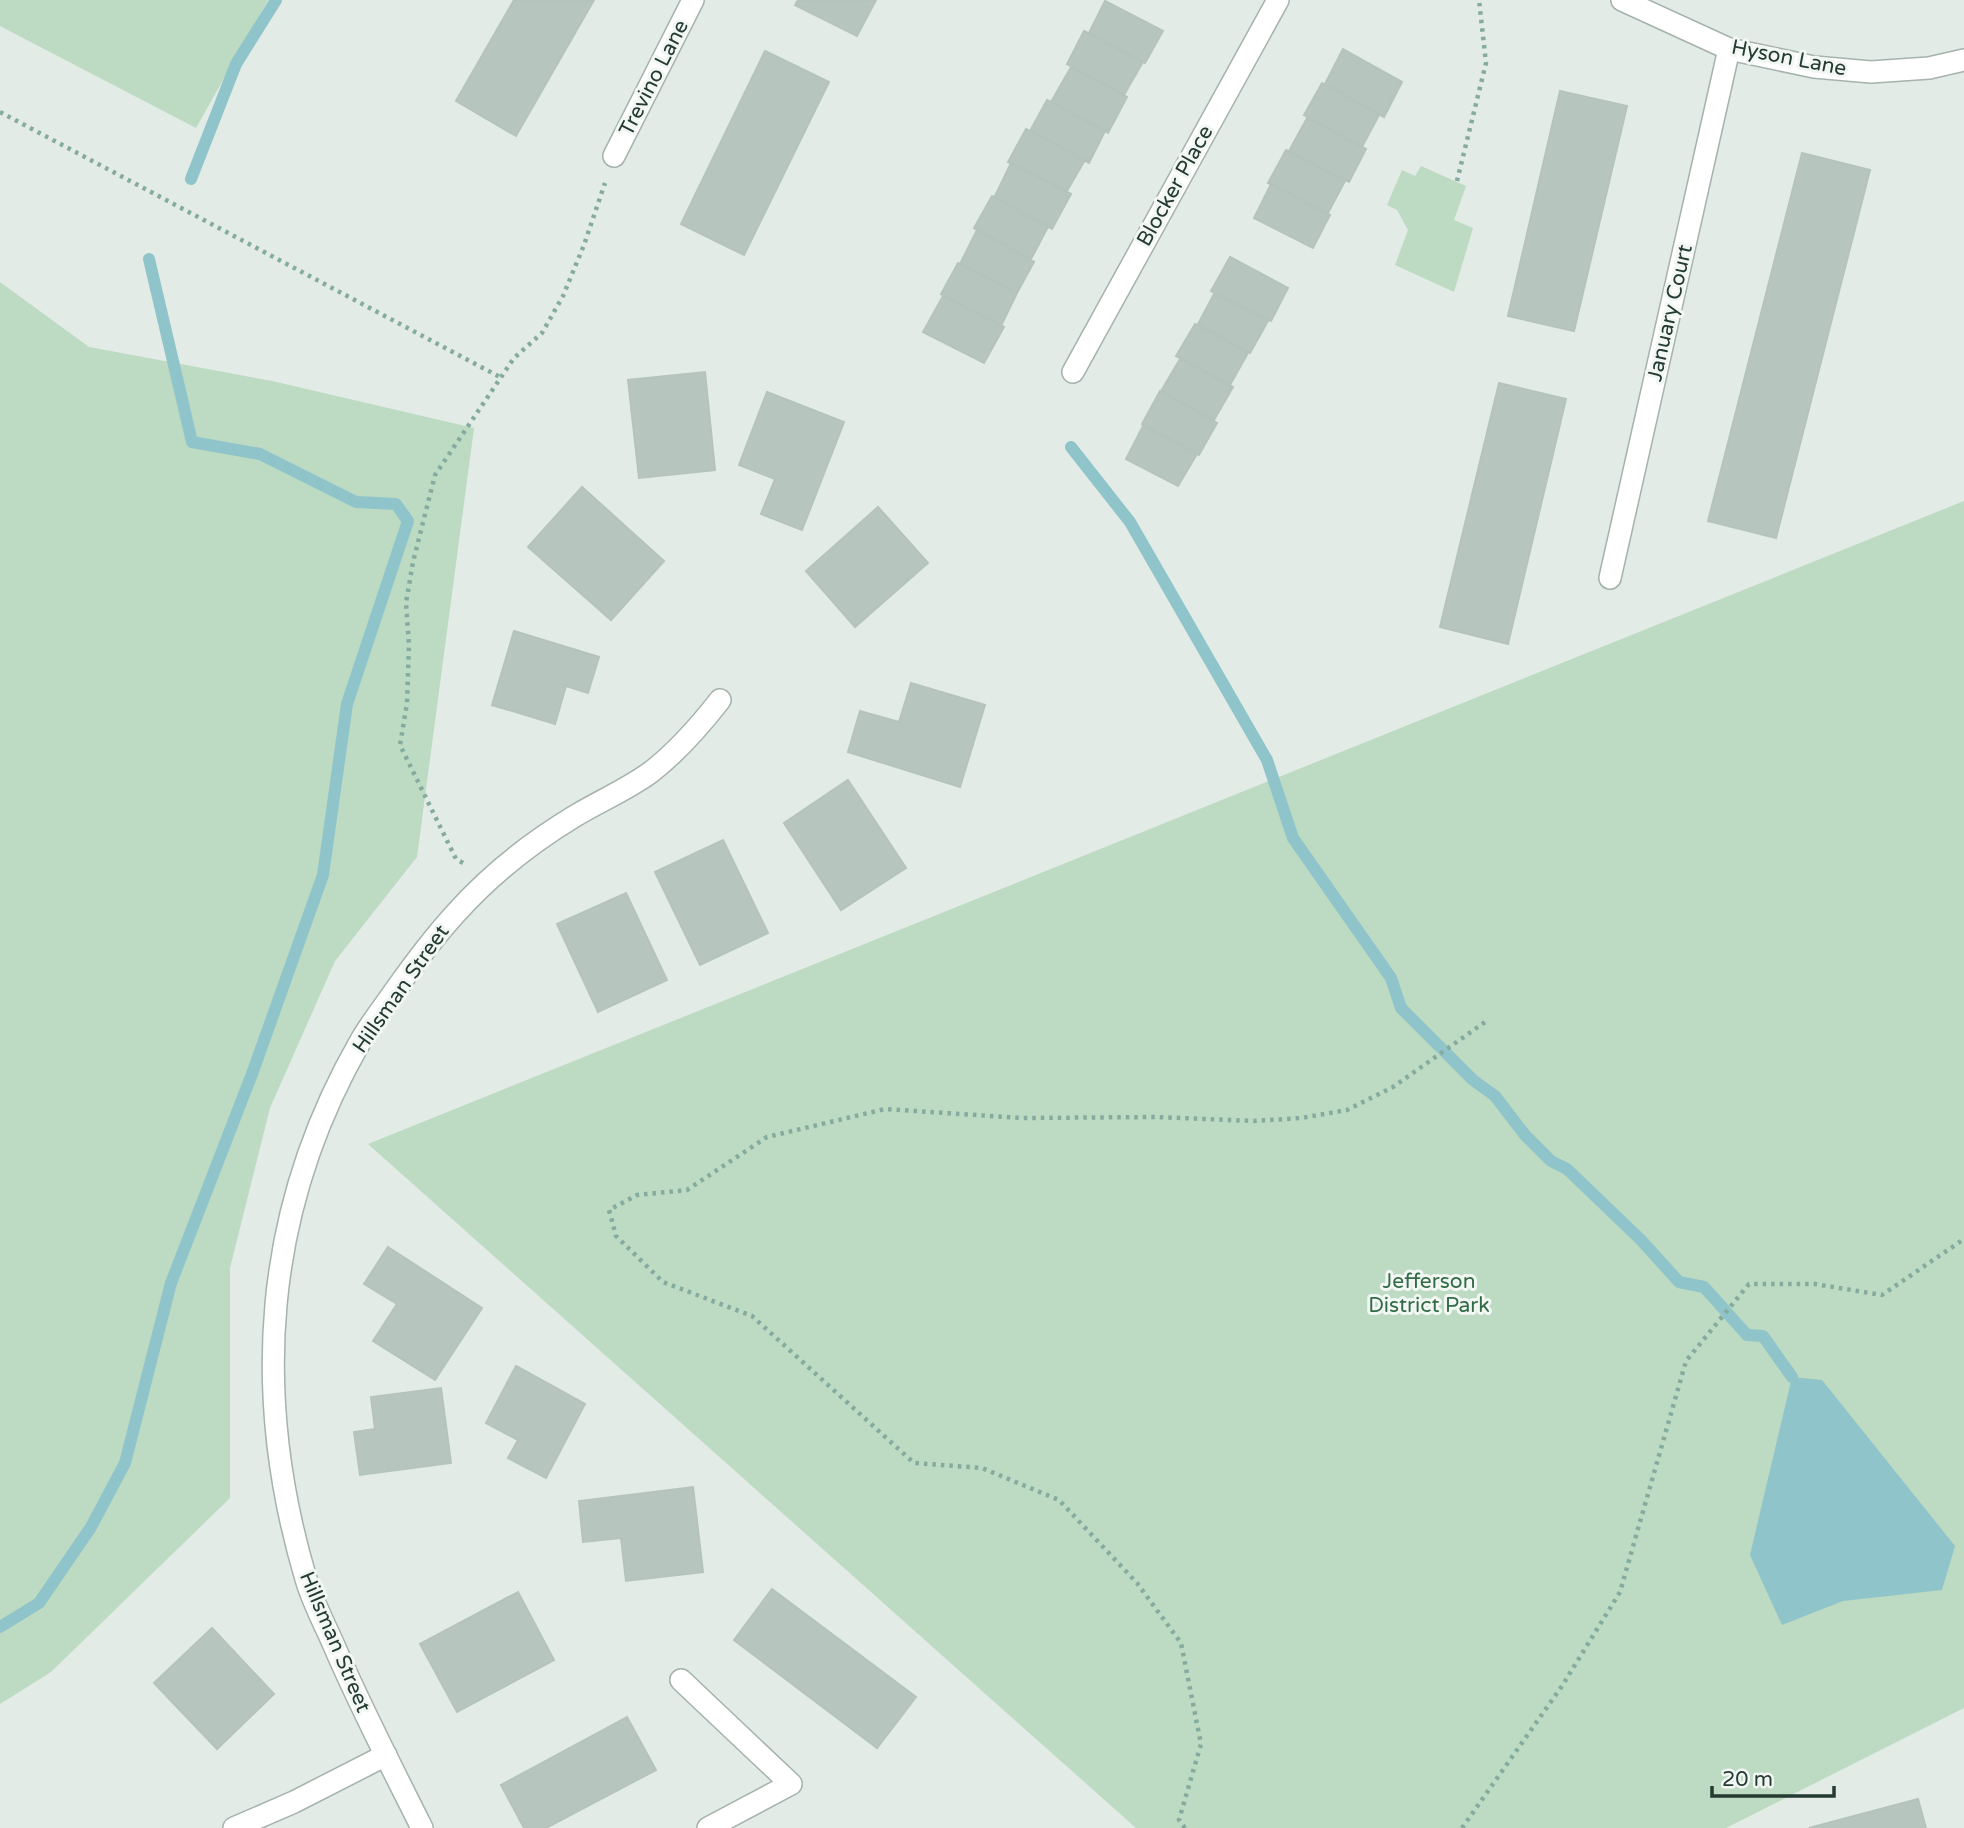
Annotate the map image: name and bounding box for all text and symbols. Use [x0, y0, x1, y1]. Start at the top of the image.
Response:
street label: Trevino Lane [614, 16, 694, 140]
street label: Hyson Lane [1729, 35, 1849, 81]
street label: Blocker Place [1132, 121, 1219, 251]
street label: January Court [1642, 242, 1698, 384]
street label: Hillsman Street [348, 920, 454, 1058]
park label: Jefferson District Park [1368, 1269, 1490, 1318]
street label: Hillsman Street [294, 1568, 376, 1716]
scale bar [1712, 1755, 1834, 1799]
text: 20 m [1722, 1767, 1773, 1792]

